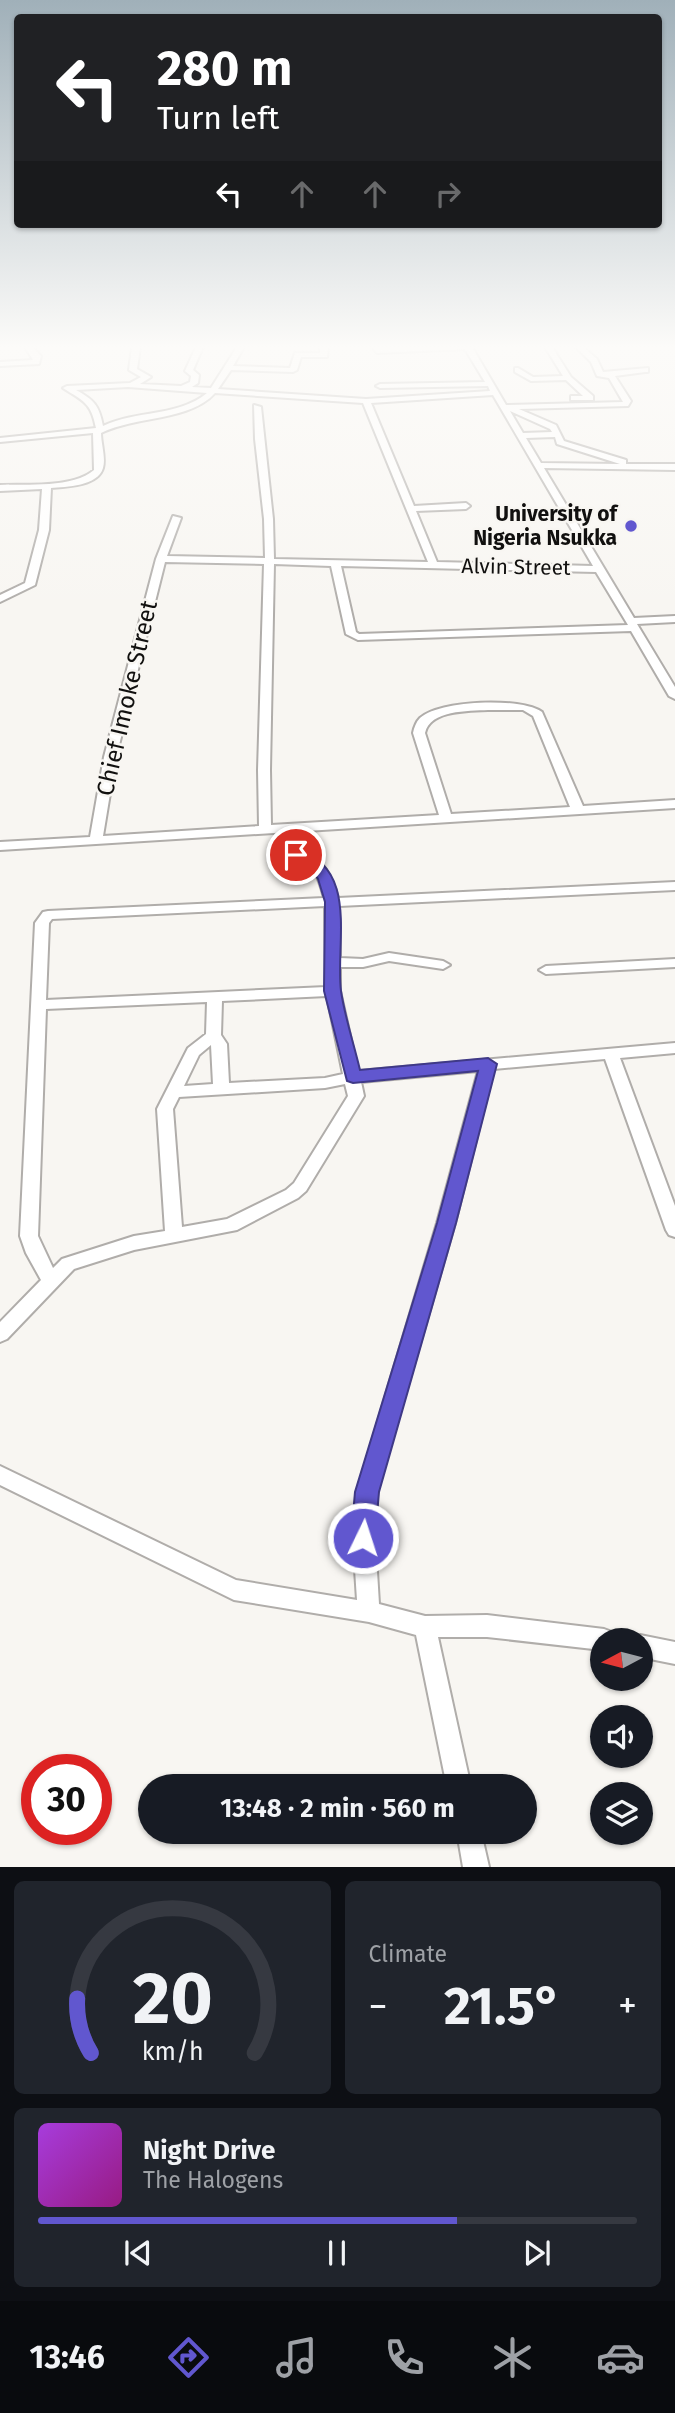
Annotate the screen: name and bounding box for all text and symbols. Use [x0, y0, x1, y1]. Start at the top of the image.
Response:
text: 280 m [157, 39, 293, 98]
icon: left [42, 42, 133, 133]
text: Turn left [157, 99, 279, 137]
icon: left [210, 175, 248, 213]
icon: ahead [283, 175, 321, 213]
icon: ahead [356, 175, 394, 213]
icon: right [429, 175, 467, 213]
place label: University of Nigeria Nsukka [473, 501, 620, 551]
marker: University of Nigeria Nsukka [623, 518, 639, 534]
street label: Alvin Street [461, 553, 571, 581]
street label: Chief Imoke Street [91, 597, 163, 798]
pin [266, 825, 326, 885]
icon: arrive [277, 836, 315, 874]
position arrow [326, 1501, 400, 1575]
north arrow [590, 1628, 653, 1690]
map controls [590, 1628, 653, 1845]
button: sound [590, 1705, 653, 1768]
speed limit sign: 30 [21, 1754, 112, 1845]
button: layers [590, 1782, 653, 1845]
text: 13:48 · 2 min · 560 m [220, 1793, 455, 1824]
text: Climate [369, 1940, 447, 1968]
text: 20 [132, 1956, 212, 2043]
text: 21.5° [444, 1975, 561, 2038]
text: − [369, 1983, 388, 2029]
text: + [618, 1983, 637, 2029]
text: km/h [141, 2037, 203, 2067]
text: Night Drive [143, 2135, 275, 2166]
text: The Halogens [143, 2166, 283, 2194]
icon: previous [119, 2234, 157, 2272]
icon: pause [318, 2234, 356, 2272]
icon: next [518, 2234, 556, 2272]
icon: directions [164, 2333, 213, 2382]
icon: music [272, 2333, 321, 2382]
icon: phone [380, 2333, 429, 2382]
icon: climate [488, 2333, 537, 2382]
icon: car [596, 2333, 645, 2382]
text: 13:46 [30, 2338, 105, 2376]

